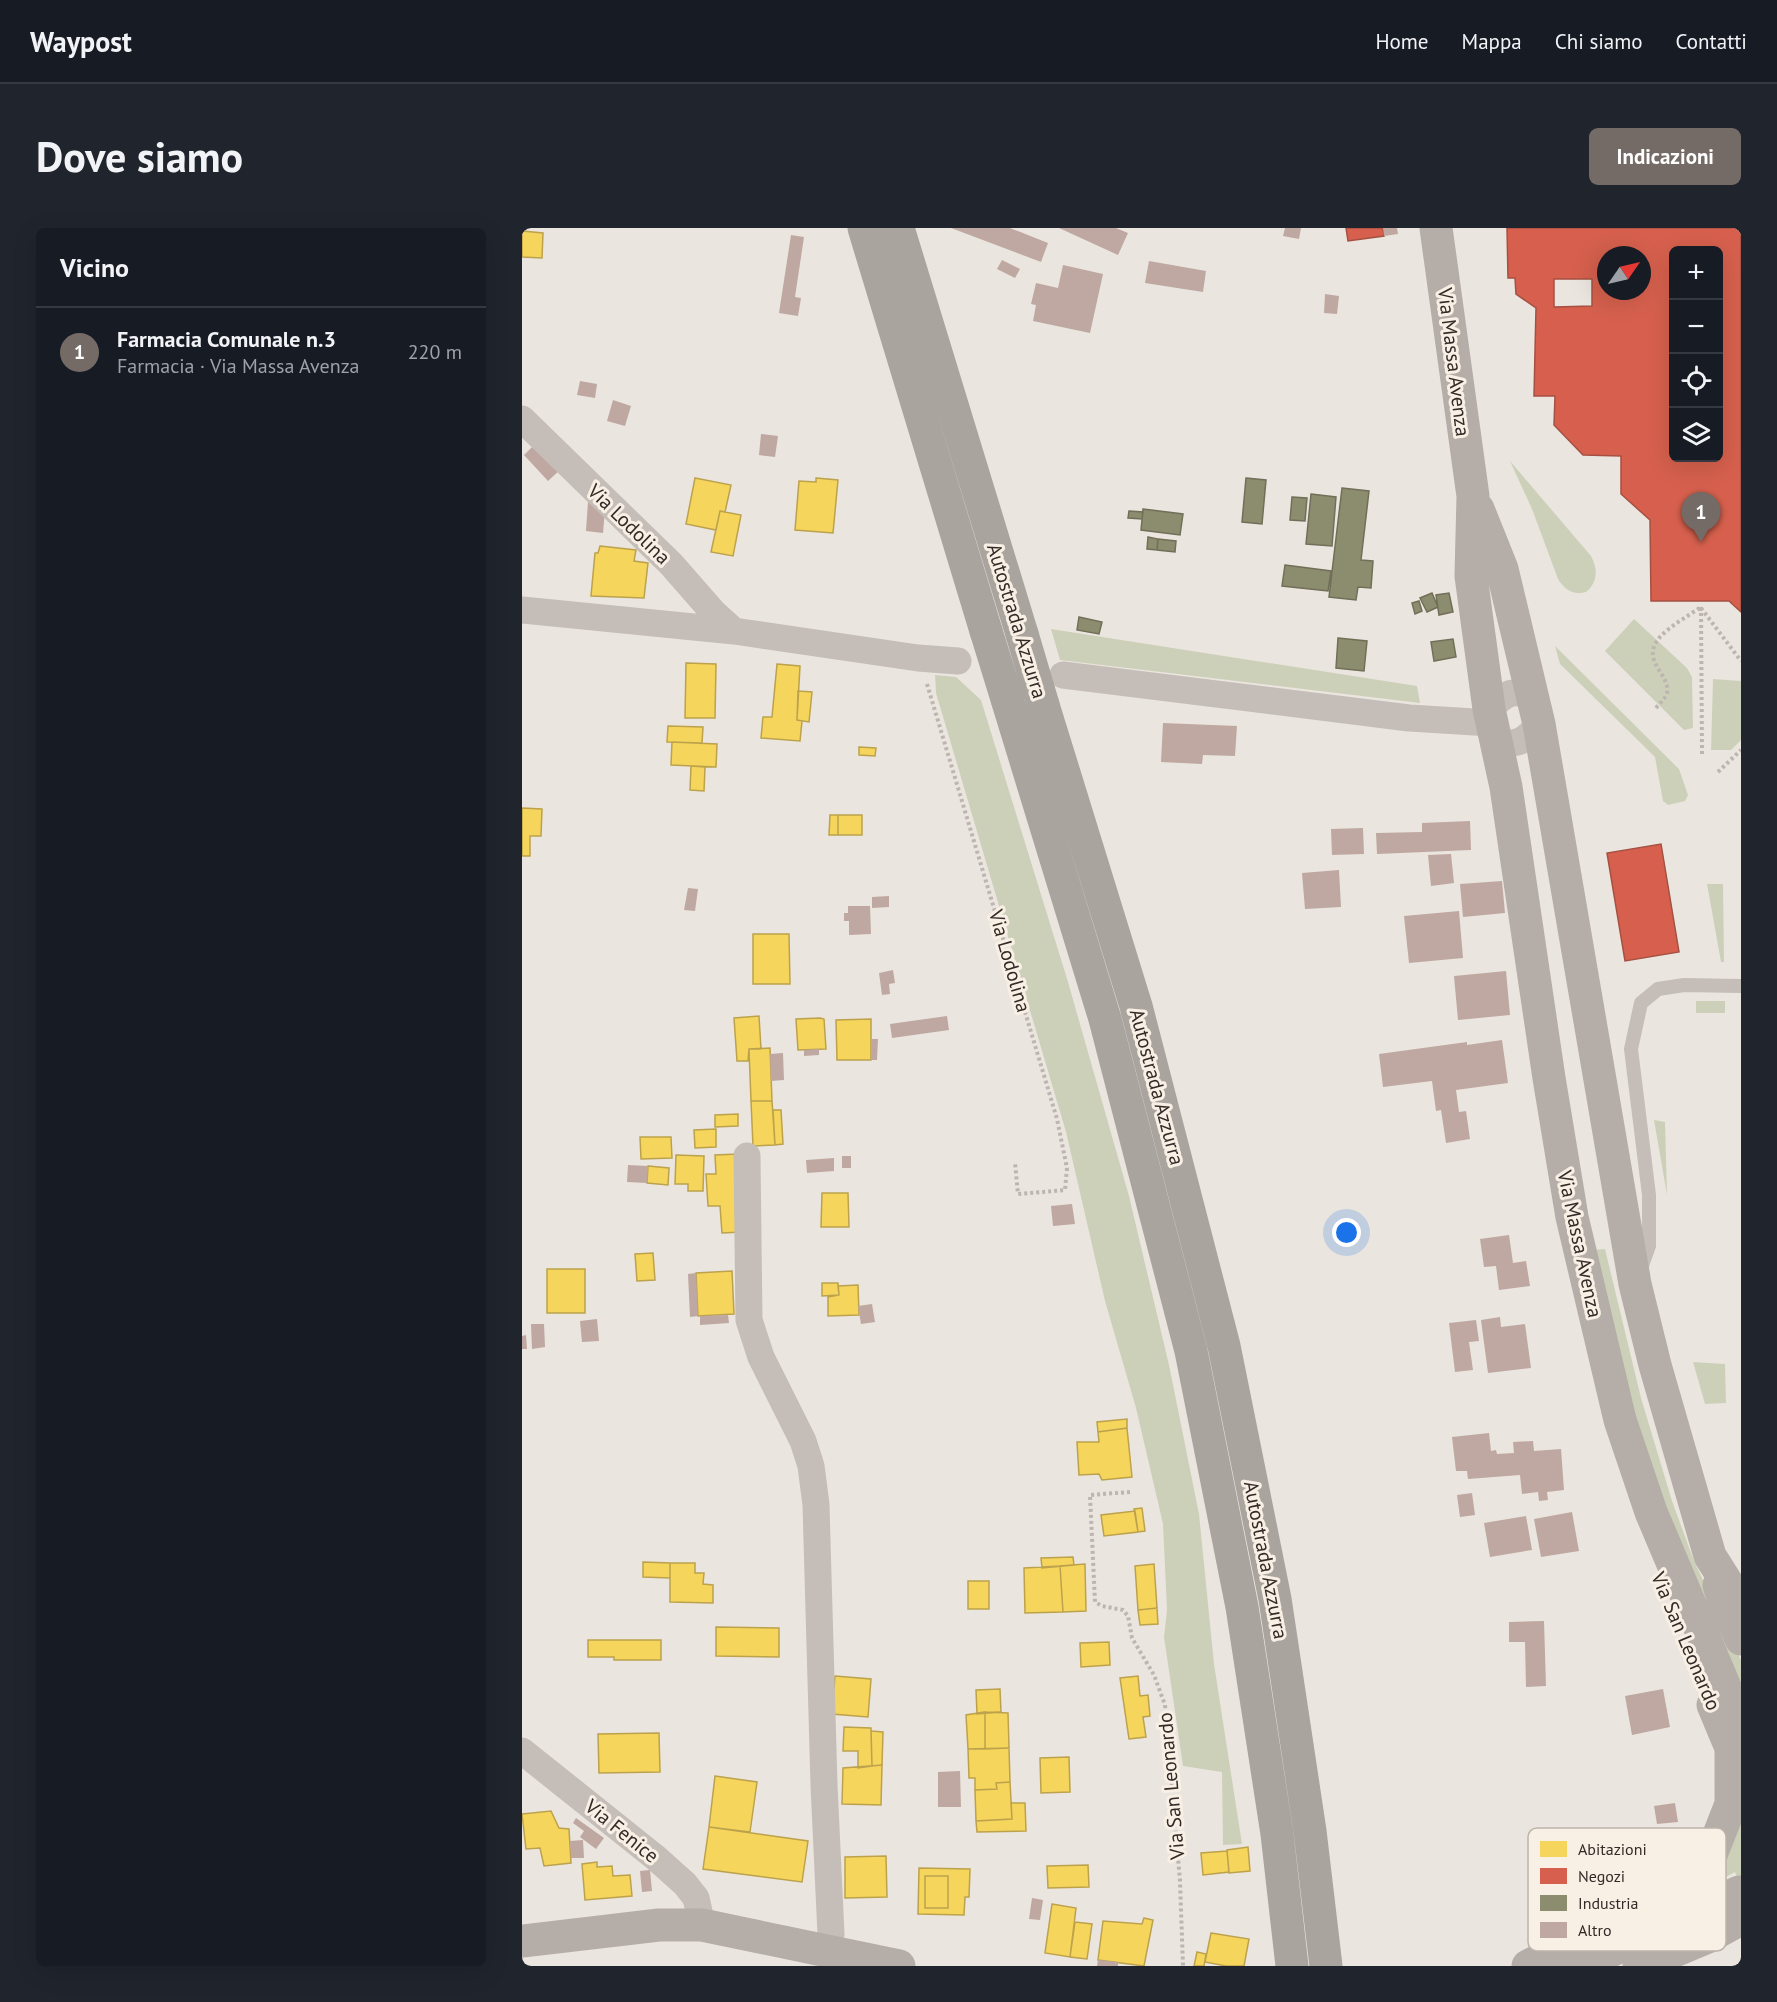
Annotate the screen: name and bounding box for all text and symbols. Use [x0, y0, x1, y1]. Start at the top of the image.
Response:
text: Waypost [30, 23, 132, 60]
text: Home [1375, 28, 1429, 55]
text: Mappa [1462, 28, 1522, 55]
text: Chi siamo [1555, 28, 1643, 55]
text: Contatti [1676, 28, 1747, 55]
button: Indicazioni [1589, 128, 1741, 185]
text: Dove siamo [36, 129, 243, 184]
north arrow [1597, 246, 1651, 300]
map controls [1669, 246, 1723, 462]
button: + [1669, 246, 1723, 300]
text: Vicino [60, 251, 129, 284]
street label: Via Massa Avenza [1432, 285, 1476, 438]
button: − [1669, 300, 1723, 354]
text: Farmacia Comunale n.3 [117, 325, 336, 353]
text: 1 [74, 339, 85, 365]
text: 220 m [408, 339, 462, 365]
text: Farmacia · Via Massa Avenza [117, 353, 360, 379]
button: locate [1669, 354, 1723, 408]
button: layers [1669, 408, 1723, 462]
street label: Via Lodolina [581, 477, 676, 570]
pin: 1 [1682, 492, 1720, 542]
street label: Autostrada Azzurra [981, 540, 1053, 702]
street label: Via Lodolina [983, 906, 1037, 1015]
street label: Autostrada Azzurra [1124, 1006, 1190, 1168]
street label: Via Massa Avenza [1552, 1167, 1608, 1320]
your location [1332, 1218, 1361, 1247]
street label: Autostrada Azzurra [1238, 1479, 1294, 1641]
street label: Via San Leonardo [1645, 1567, 1727, 1714]
street label: Via San Leonardo [1152, 1711, 1190, 1862]
street label: Via Fenice [579, 1793, 664, 1869]
legend [1528, 1828, 1726, 1951]
text: Abitazioni [1578, 1839, 1647, 1859]
text: Negozi [1578, 1866, 1625, 1886]
text: Industria [1578, 1893, 1638, 1913]
text: Altro [1578, 1920, 1611, 1940]

